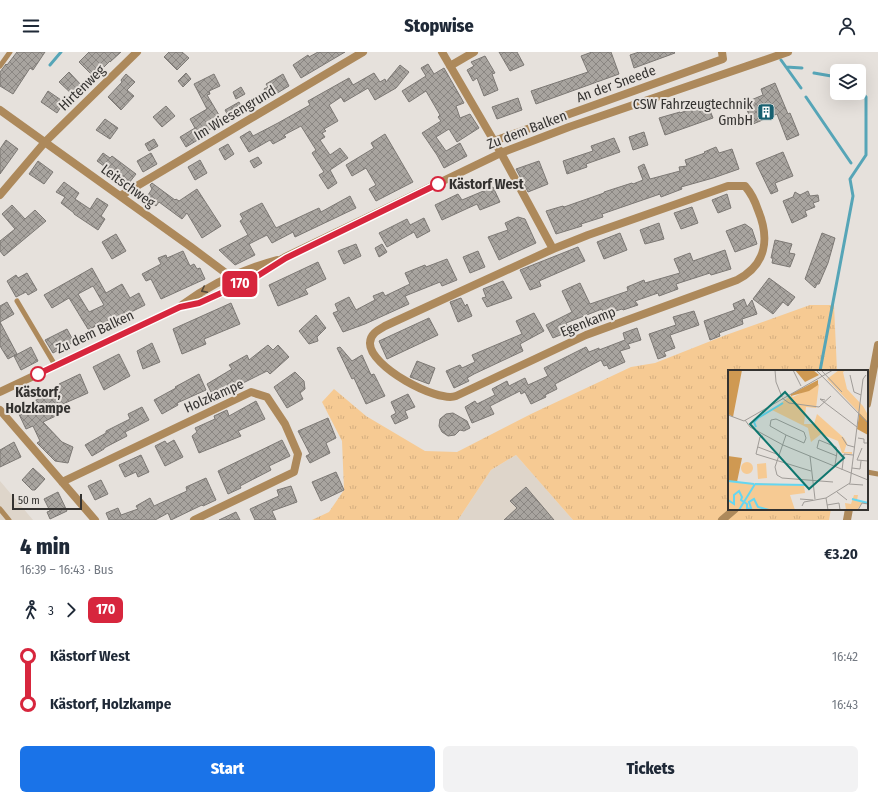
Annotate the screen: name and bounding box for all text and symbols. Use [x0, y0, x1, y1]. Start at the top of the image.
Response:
icon: menu [20, 15, 42, 37]
text: Stopwise [404, 15, 474, 37]
icon: person [836, 15, 858, 37]
street label: Hirtenweg [55, 61, 109, 114]
street label: An der Sneede [574, 62, 658, 106]
map controls [830, 64, 866, 100]
button: layers [830, 64, 866, 100]
street label: Im Wiesengrund [191, 82, 279, 144]
place label: CSW Fahrzeugtechnik GmbH [633, 96, 753, 129]
building icon: CSW Fahrzeugtechnik GmbH [756, 102, 776, 122]
street label: Zu dem Balken [485, 107, 569, 153]
street label: Leitschweg [98, 161, 159, 212]
marker: Kästorf West [430, 176, 446, 192]
place label: Kästorf West [449, 176, 525, 193]
line badge: 170 [217, 271, 263, 297]
text: 170 [230, 275, 250, 292]
one-way arrow [201, 286, 209, 293]
street label: Egenkamp [558, 303, 618, 341]
street label: Zu dem Balken [53, 307, 137, 357]
marker: Kästorf, Holzkampe [30, 366, 46, 382]
inset map [728, 370, 868, 510]
street label: Holzkampe [182, 375, 247, 417]
place label: Kästorf, Holzkampe [6, 384, 70, 417]
scale bar [12, 492, 82, 511]
text: 50 m [18, 494, 40, 507]
text: 4 min [20, 533, 70, 560]
text: €3.20 [824, 545, 858, 563]
text: 16:39 – 16:43 · Bus [20, 562, 113, 577]
icon: walk [20, 599, 42, 621]
icon: forward [60, 599, 82, 621]
text: 170 [96, 601, 115, 618]
text: 3 [48, 603, 54, 618]
text: Kästorf West [50, 647, 130, 665]
text: 16:42 [832, 649, 858, 664]
text: Kästorf, Holzkampe [50, 695, 171, 713]
text: 16:43 [832, 697, 858, 712]
button: Start [20, 746, 435, 792]
button: Tickets [443, 746, 858, 792]

